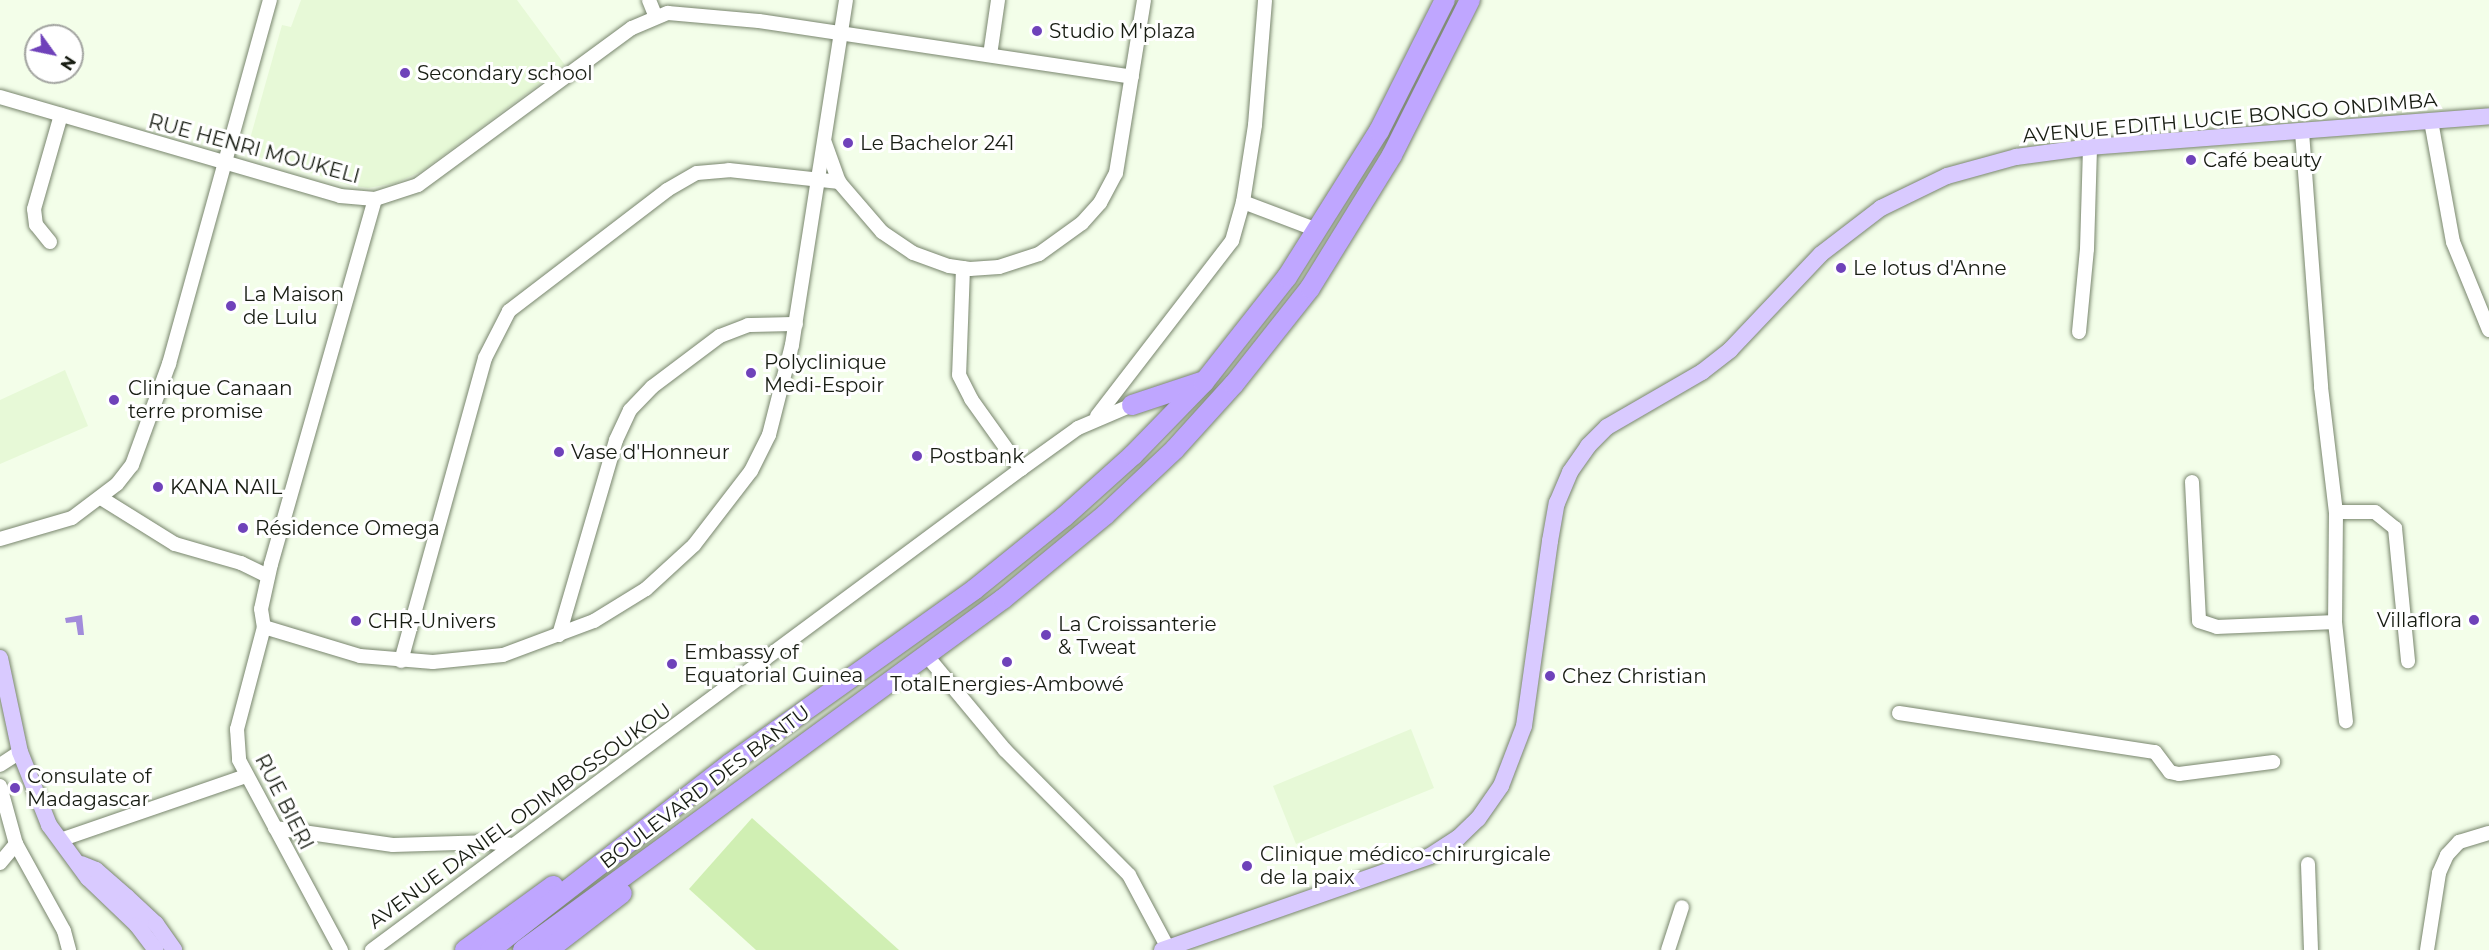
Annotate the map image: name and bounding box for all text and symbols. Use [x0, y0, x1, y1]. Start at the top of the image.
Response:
place label: Studio M'plaza [1049, 19, 1195, 43]
north arrow [24, 24, 84, 84]
marker: Studio M'plaza [1030, 24, 1044, 38]
text: N [56, 52, 79, 74]
place label: Secondary school [417, 61, 593, 85]
marker: Secondary school [398, 66, 412, 80]
street label: AVENUE EDITH LUCIE BONGO ONDIMBA [2022, 88, 2438, 148]
street label: RUE HENRI MOUKELI [146, 109, 362, 189]
place label: Le Bachelor 241 [860, 131, 1015, 155]
marker: Le Bachelor 241 [841, 136, 855, 150]
place label: Café beauty [2203, 148, 2322, 172]
marker: Café beauty [2184, 153, 2198, 167]
place label: Le lotus d'Anne [1853, 256, 2007, 280]
marker: Le lotus d'Anne [1834, 261, 1848, 275]
place label: La Maison de Lulu [243, 282, 344, 329]
marker: La Maison de Lulu [224, 299, 238, 313]
place label: Polyclinique Medi-Espoir [764, 350, 886, 397]
marker: Polyclinique Medi-Espoir [742, 364, 760, 382]
place label: Clinique Canaan terre promise [128, 376, 293, 423]
marker: Clinique Canaan terre promise [105, 391, 123, 409]
place label: Vase d'Honneur [571, 440, 730, 464]
place label: Postbank [929, 444, 1024, 468]
marker: Vase d'Honneur [552, 445, 566, 459]
marker: Postbank [910, 449, 924, 463]
place label: KANA NAIL [170, 475, 282, 499]
marker: KANA NAIL [151, 480, 165, 494]
place label: Résidence Omega [255, 516, 440, 540]
marker: Résidence Omega [236, 521, 250, 535]
place label: Villaflora [2377, 608, 2462, 632]
place label: CHR-Univers [368, 609, 496, 633]
place label: La Croissanterie & Tweat [1058, 612, 1217, 659]
marker: Villaflora [2467, 613, 2481, 627]
marker: CHR-Univers [349, 614, 363, 628]
marker: La Croissanterie & Tweat [1039, 628, 1053, 642]
place label: Embassy of Equatorial Guinea [684, 640, 863, 687]
marker: TotalEnergies-Ambowé [1000, 655, 1014, 669]
marker: Embassy of Equatorial Guinea [665, 657, 679, 671]
place label: Chez Christian [1562, 664, 1707, 688]
marker: Chez Christian [1543, 669, 1557, 683]
place label: TotalEnergies-Ambowé [890, 672, 1124, 696]
street label: AVENUE DANIEL ODIMBOSSOUKOU [364, 698, 676, 934]
street label: BOULEVARD DES BANTU [595, 700, 815, 874]
street label: RUE BIERI [250, 750, 318, 854]
place label: Consulate of Madagascar [27, 765, 152, 812]
marker: Consulate of Madagascar [8, 781, 22, 795]
place label: Clinique médico-chirurgicale de la paix [1260, 843, 1551, 890]
marker: Clinique médico-chirurgicale de la paix [1238, 857, 1256, 875]

